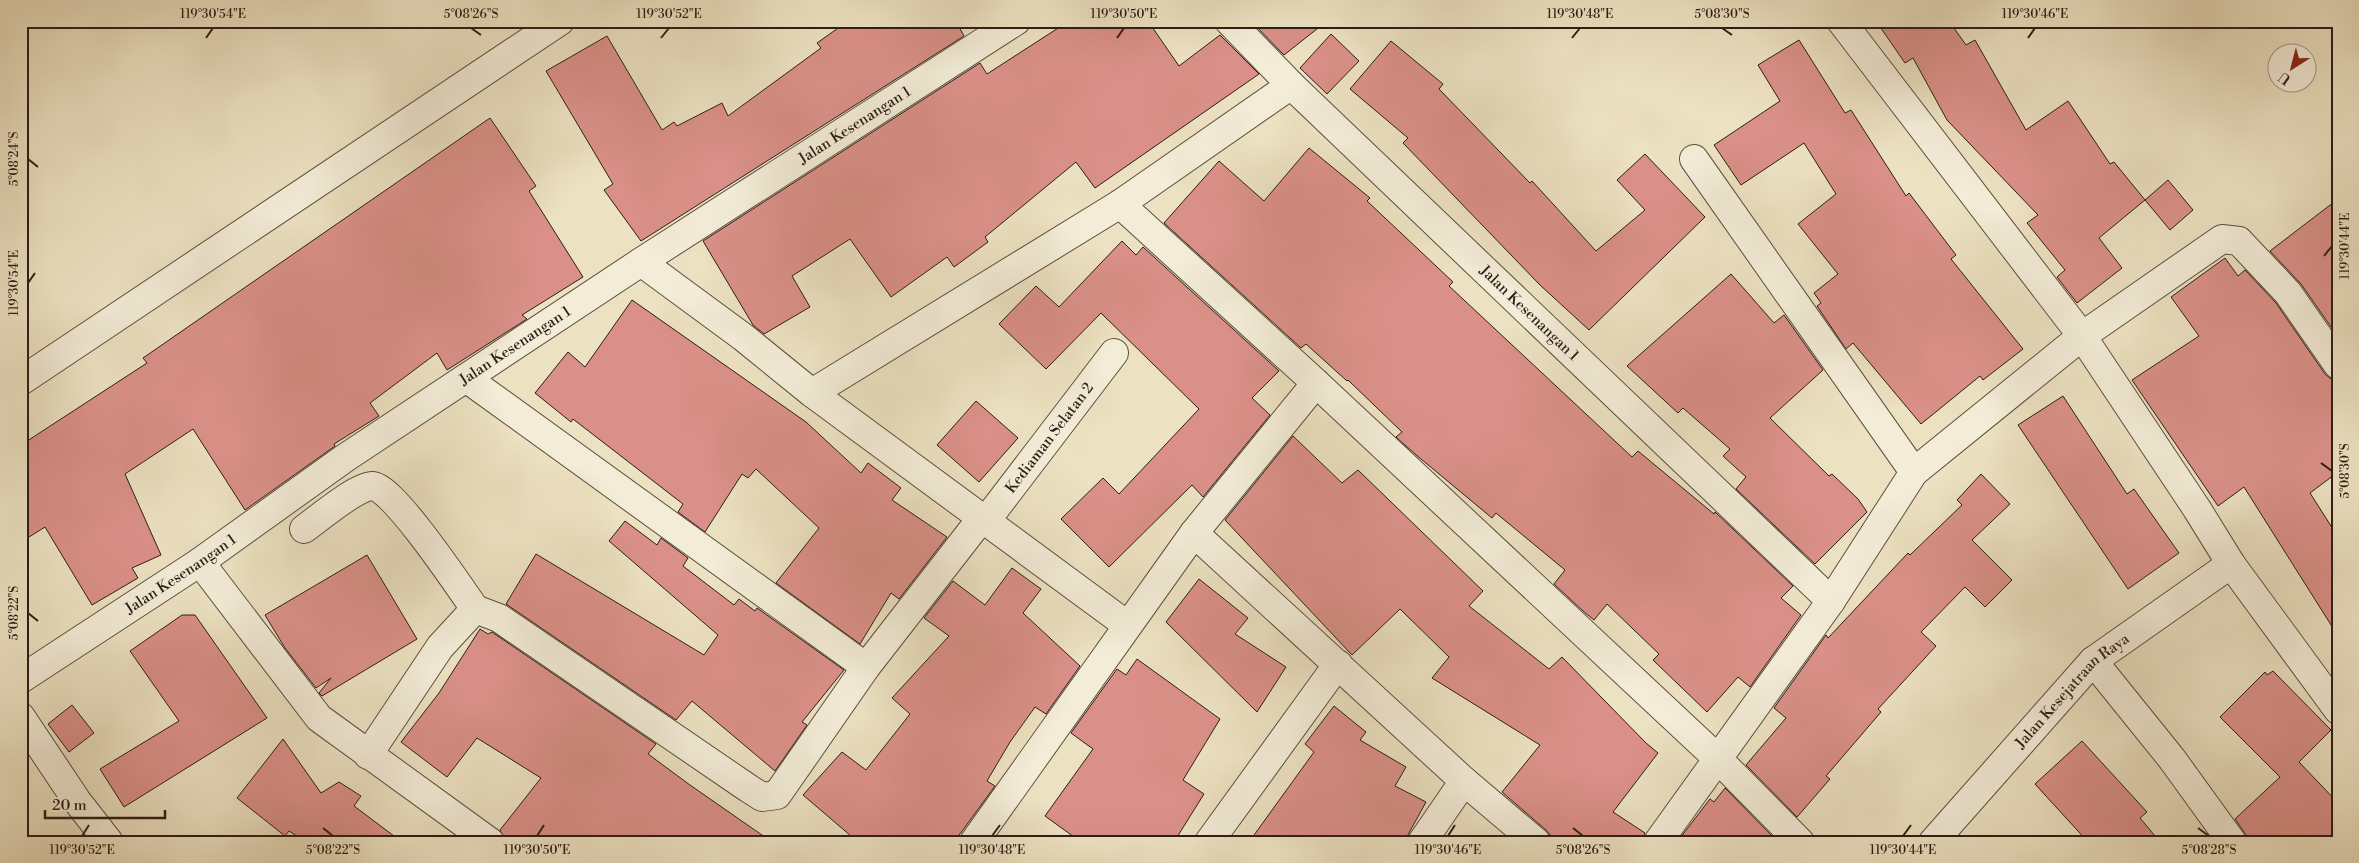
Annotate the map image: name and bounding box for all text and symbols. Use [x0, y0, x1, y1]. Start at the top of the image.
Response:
text: 119°30'54"E [180, 7, 246, 22]
text: 5°08'26"S [444, 7, 498, 22]
text: 119°30'52"E [636, 7, 702, 22]
text: 119°30'50"E [1091, 7, 1157, 22]
text: 119°30'48"E [1547, 7, 1613, 22]
text: 5°08'30"S [1694, 7, 1750, 22]
text: 119°30'46"E [2002, 7, 2068, 22]
north arrow [2266, 42, 2316, 92]
text: U [2275, 67, 2295, 88]
street label: Jalan Kesenangan 1 [794, 81, 915, 169]
text: 5°08'24"S [7, 132, 22, 186]
text: 119°30'44"E [2338, 213, 2353, 279]
text: 119°30'54"E [7, 250, 22, 316]
street label: Jalan Kesenangan 1 [1475, 260, 1583, 365]
street label: Jalan Kesenangan 1 [455, 301, 575, 390]
street label: Kediaman Selatan 2 [1001, 379, 1098, 497]
text: 5°08'30"S [2338, 443, 2353, 499]
street label: Jalan Kesenangan 1 [120, 529, 240, 619]
text: 5°08'22"S [7, 586, 22, 640]
street label: Jalan Kesejatraan Raya [2010, 629, 2133, 753]
scale bar [45, 788, 165, 820]
text: 20 m [52, 796, 87, 815]
text: 119°30'52"E [49, 843, 115, 858]
text: 5°08'22"S [306, 843, 360, 858]
text: 119°30'50"E [504, 843, 570, 858]
text: 119°30'48"E [959, 843, 1025, 858]
text: 119°30'46"E [1415, 843, 1481, 858]
text: 5°08'26"S [1556, 843, 1610, 858]
text: 119°30'44"E [1870, 843, 1936, 858]
text: 5°08'28"S [2182, 843, 2237, 858]

